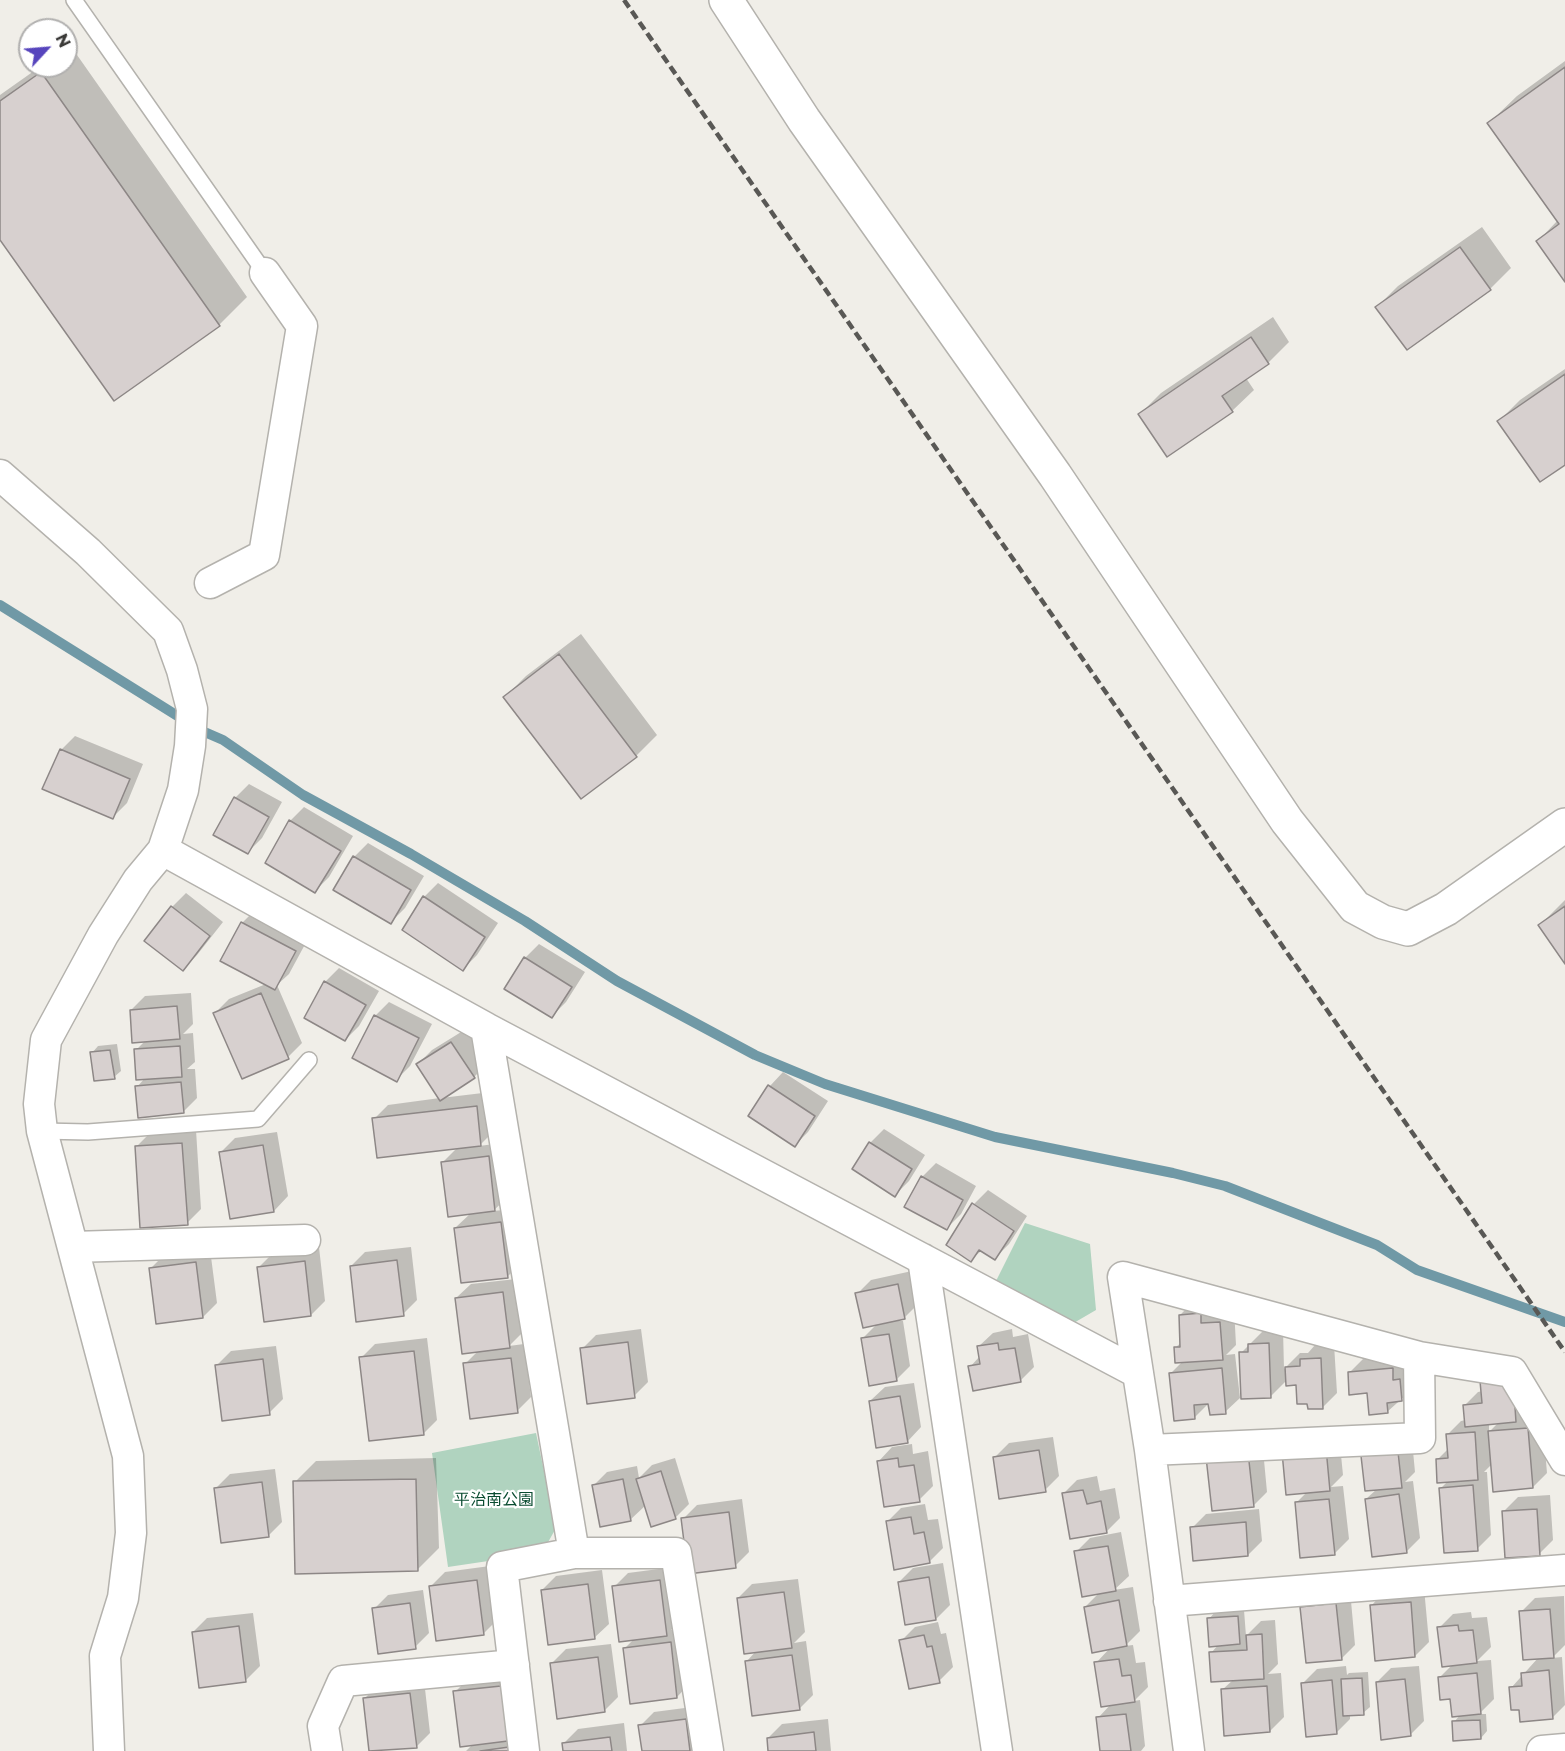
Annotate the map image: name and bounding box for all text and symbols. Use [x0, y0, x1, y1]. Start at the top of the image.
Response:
north arrow [18, 18, 78, 78]
text: N [51, 31, 74, 51]
park label: 平治南公園 [454, 1490, 534, 1510]

